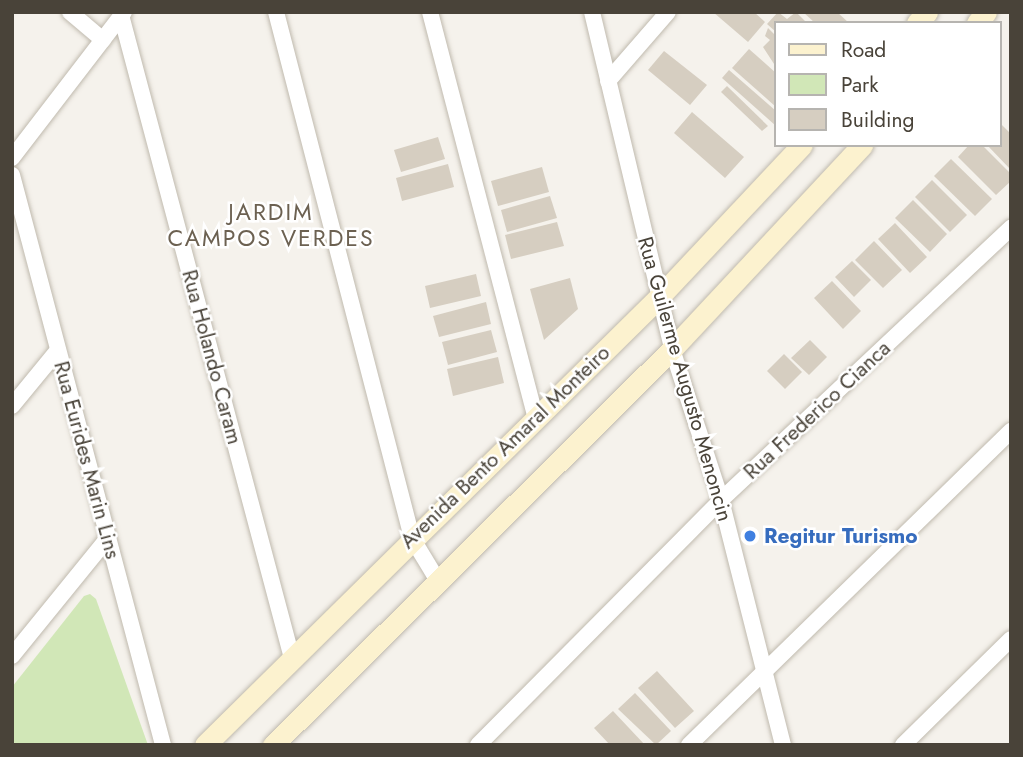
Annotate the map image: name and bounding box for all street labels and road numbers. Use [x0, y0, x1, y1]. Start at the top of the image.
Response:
street label: Rua Guilerme Augusto Menoncin [632, 234, 738, 524]
street label: Rua Holando Caram [177, 267, 247, 447]
street label: Rua Frederico Cianca [738, 336, 896, 484]
street label: Avenida Bento Amaral Monteiro [395, 340, 615, 554]
street label: Rua Eurides Marin Lins [48, 358, 126, 562]

